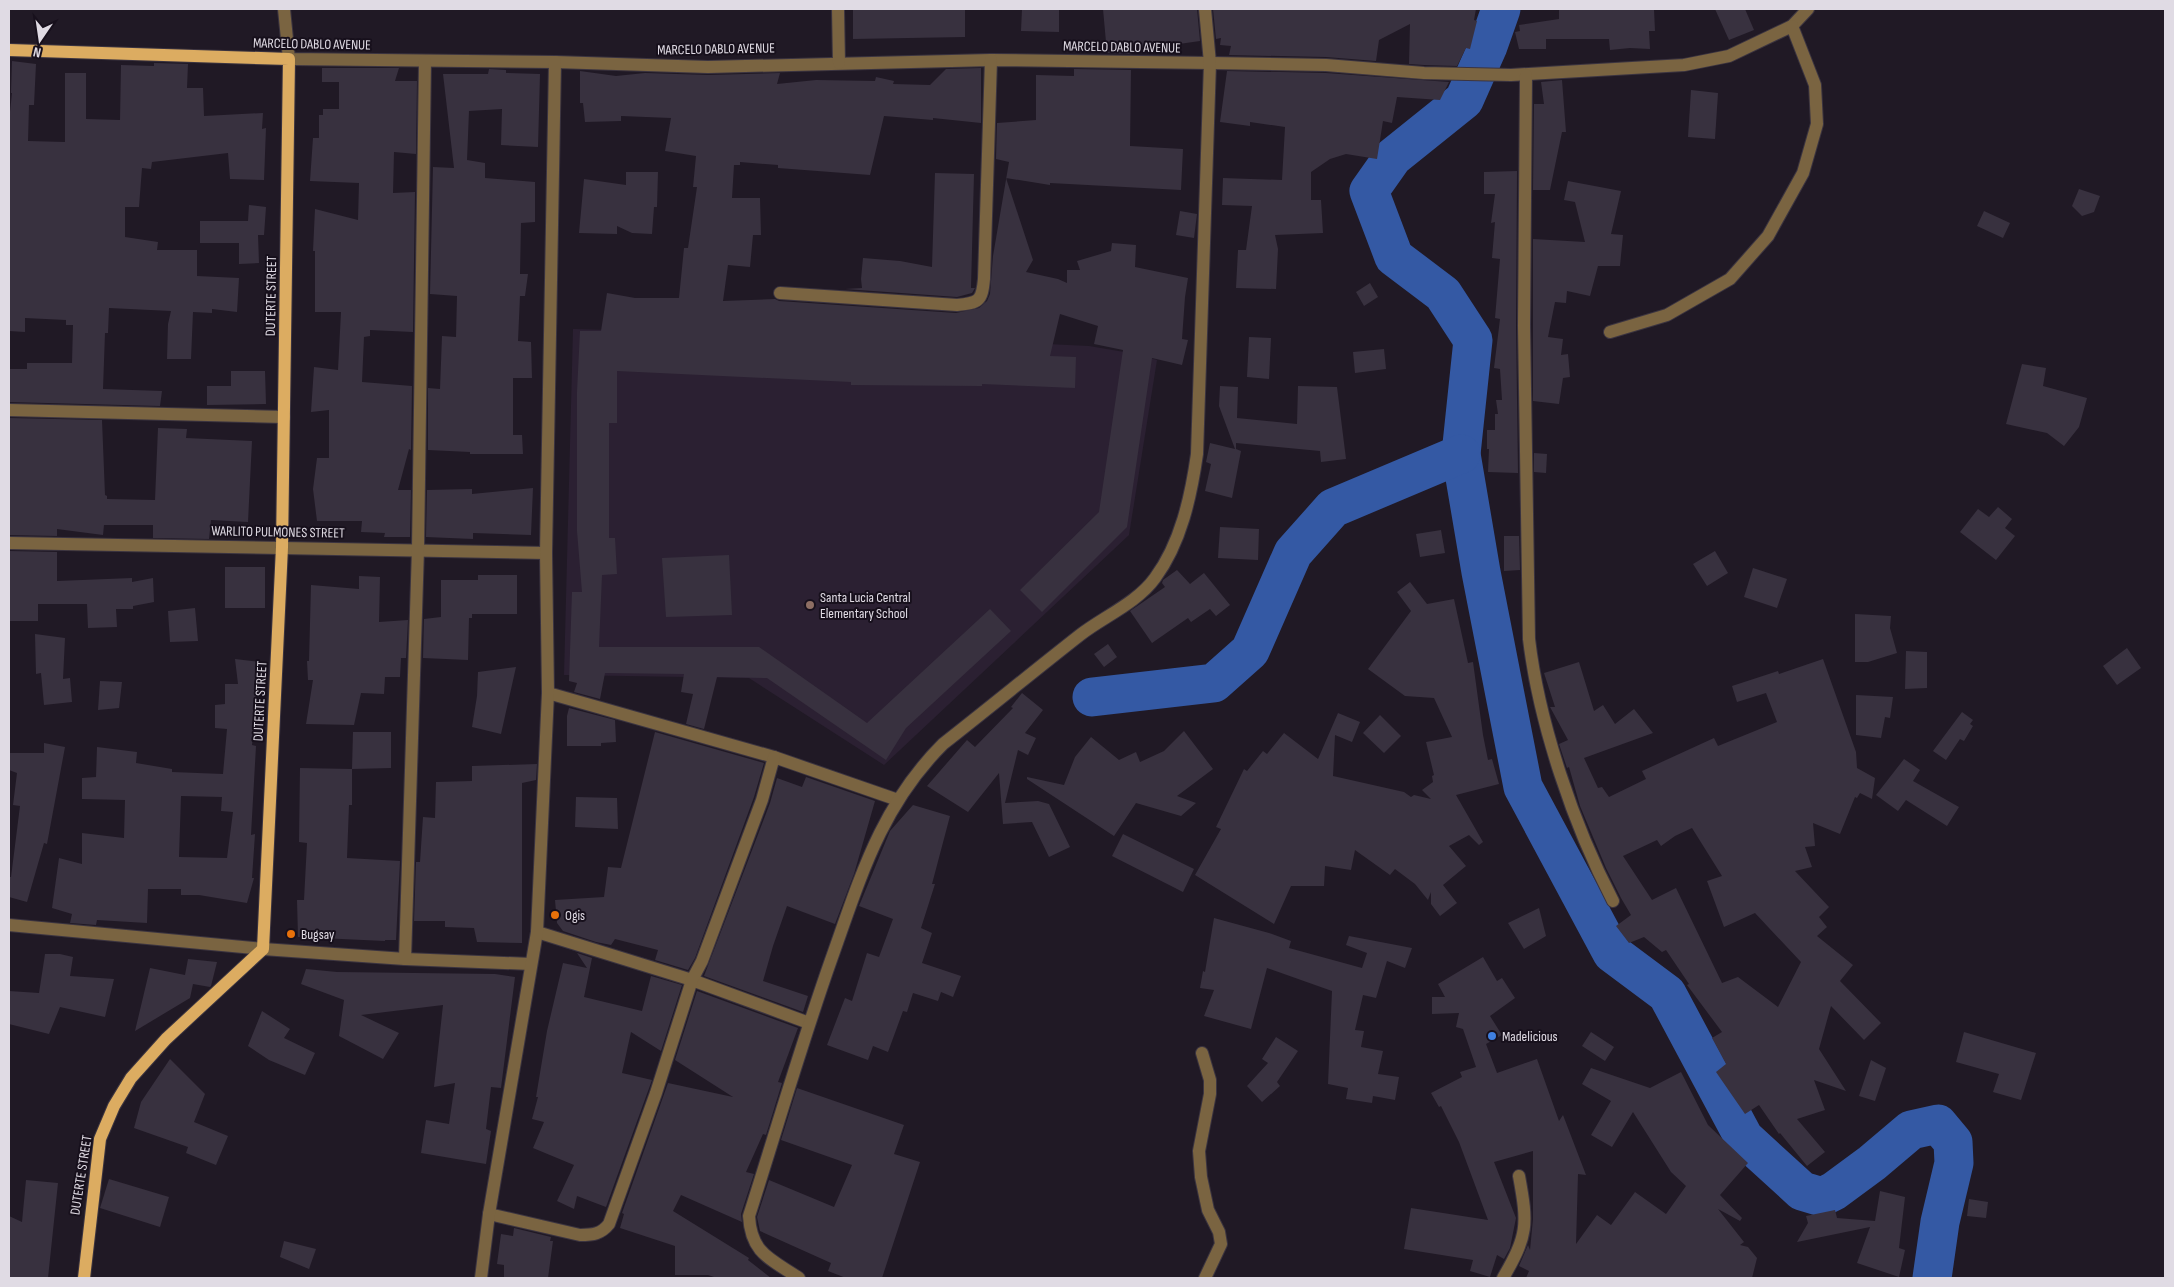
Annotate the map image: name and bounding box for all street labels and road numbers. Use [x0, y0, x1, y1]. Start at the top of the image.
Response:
street label: MARCELO DABLO AVENUE [253, 34, 371, 54]
street label: MARCELO DABLO AVENUE [1063, 37, 1181, 57]
street label: MARCELO DABLO AVENUE [657, 39, 775, 59]
street label: DUTERTE STREET [262, 255, 280, 336]
street label: WARLITO PULMONES STREET [211, 522, 345, 542]
street label: DUTERTE STREET [249, 660, 271, 742]
street label: DUTERTE STREET [66, 1134, 96, 1216]

